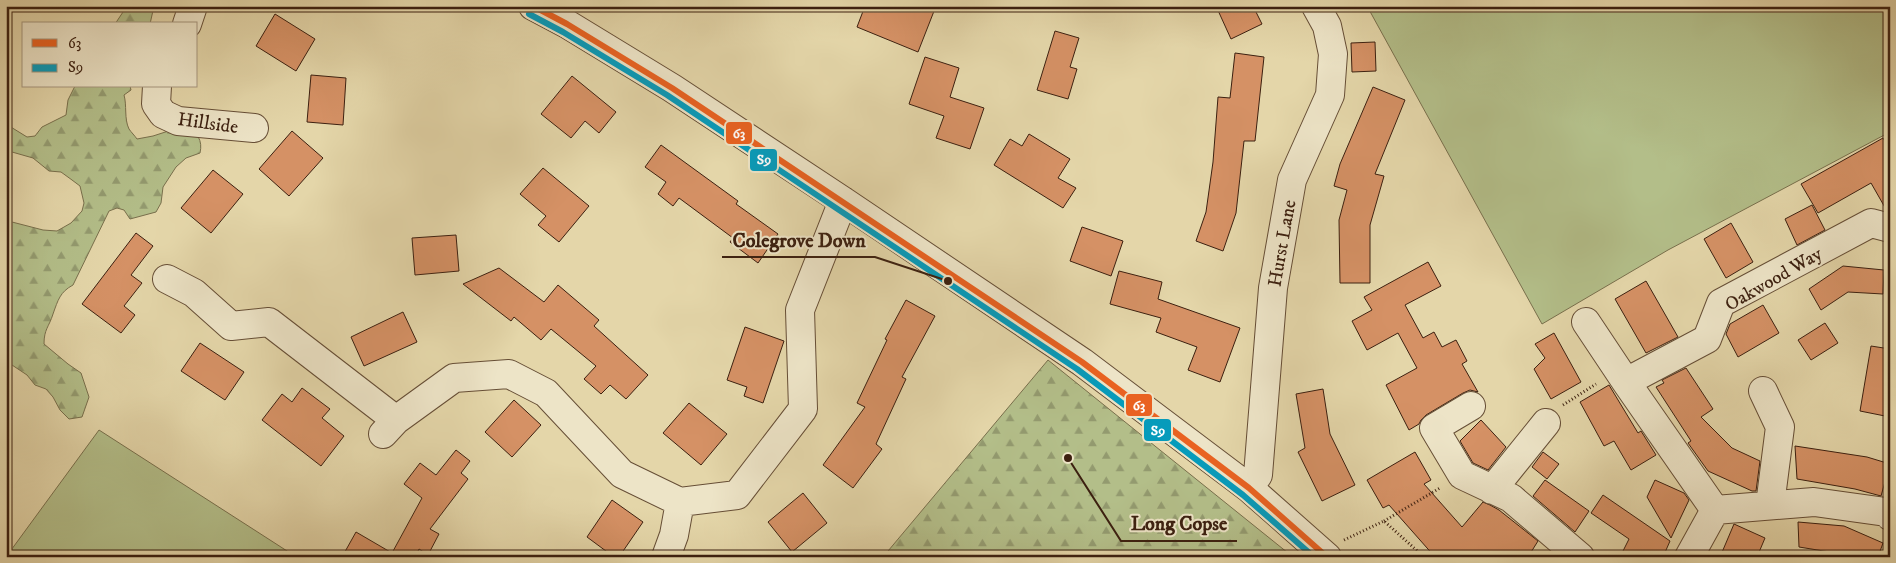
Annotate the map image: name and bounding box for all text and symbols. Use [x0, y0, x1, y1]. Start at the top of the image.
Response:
legend [22, 22, 198, 88]
text: 63 [68, 34, 81, 53]
text: S9 [68, 58, 83, 77]
street label: Hillside [176, 108, 240, 139]
line badge: 63 [725, 121, 753, 145]
text: 63 [733, 125, 745, 143]
line badge: S9 [749, 148, 778, 172]
text: S9 [757, 151, 771, 169]
street label: Hurst Lane [1264, 198, 1301, 289]
callout: Colegrove Down [722, 222, 875, 257]
text: Colegrove Down [732, 229, 866, 254]
street label: Oakwood Way [1721, 242, 1827, 316]
line badge: 63 [1125, 393, 1153, 417]
text: 63 [1133, 397, 1145, 415]
line badge: S9 [1143, 418, 1172, 442]
text: S9 [1151, 422, 1165, 440]
callout: Long Copse [1121, 506, 1237, 541]
text: Long Copse [1131, 512, 1228, 537]

